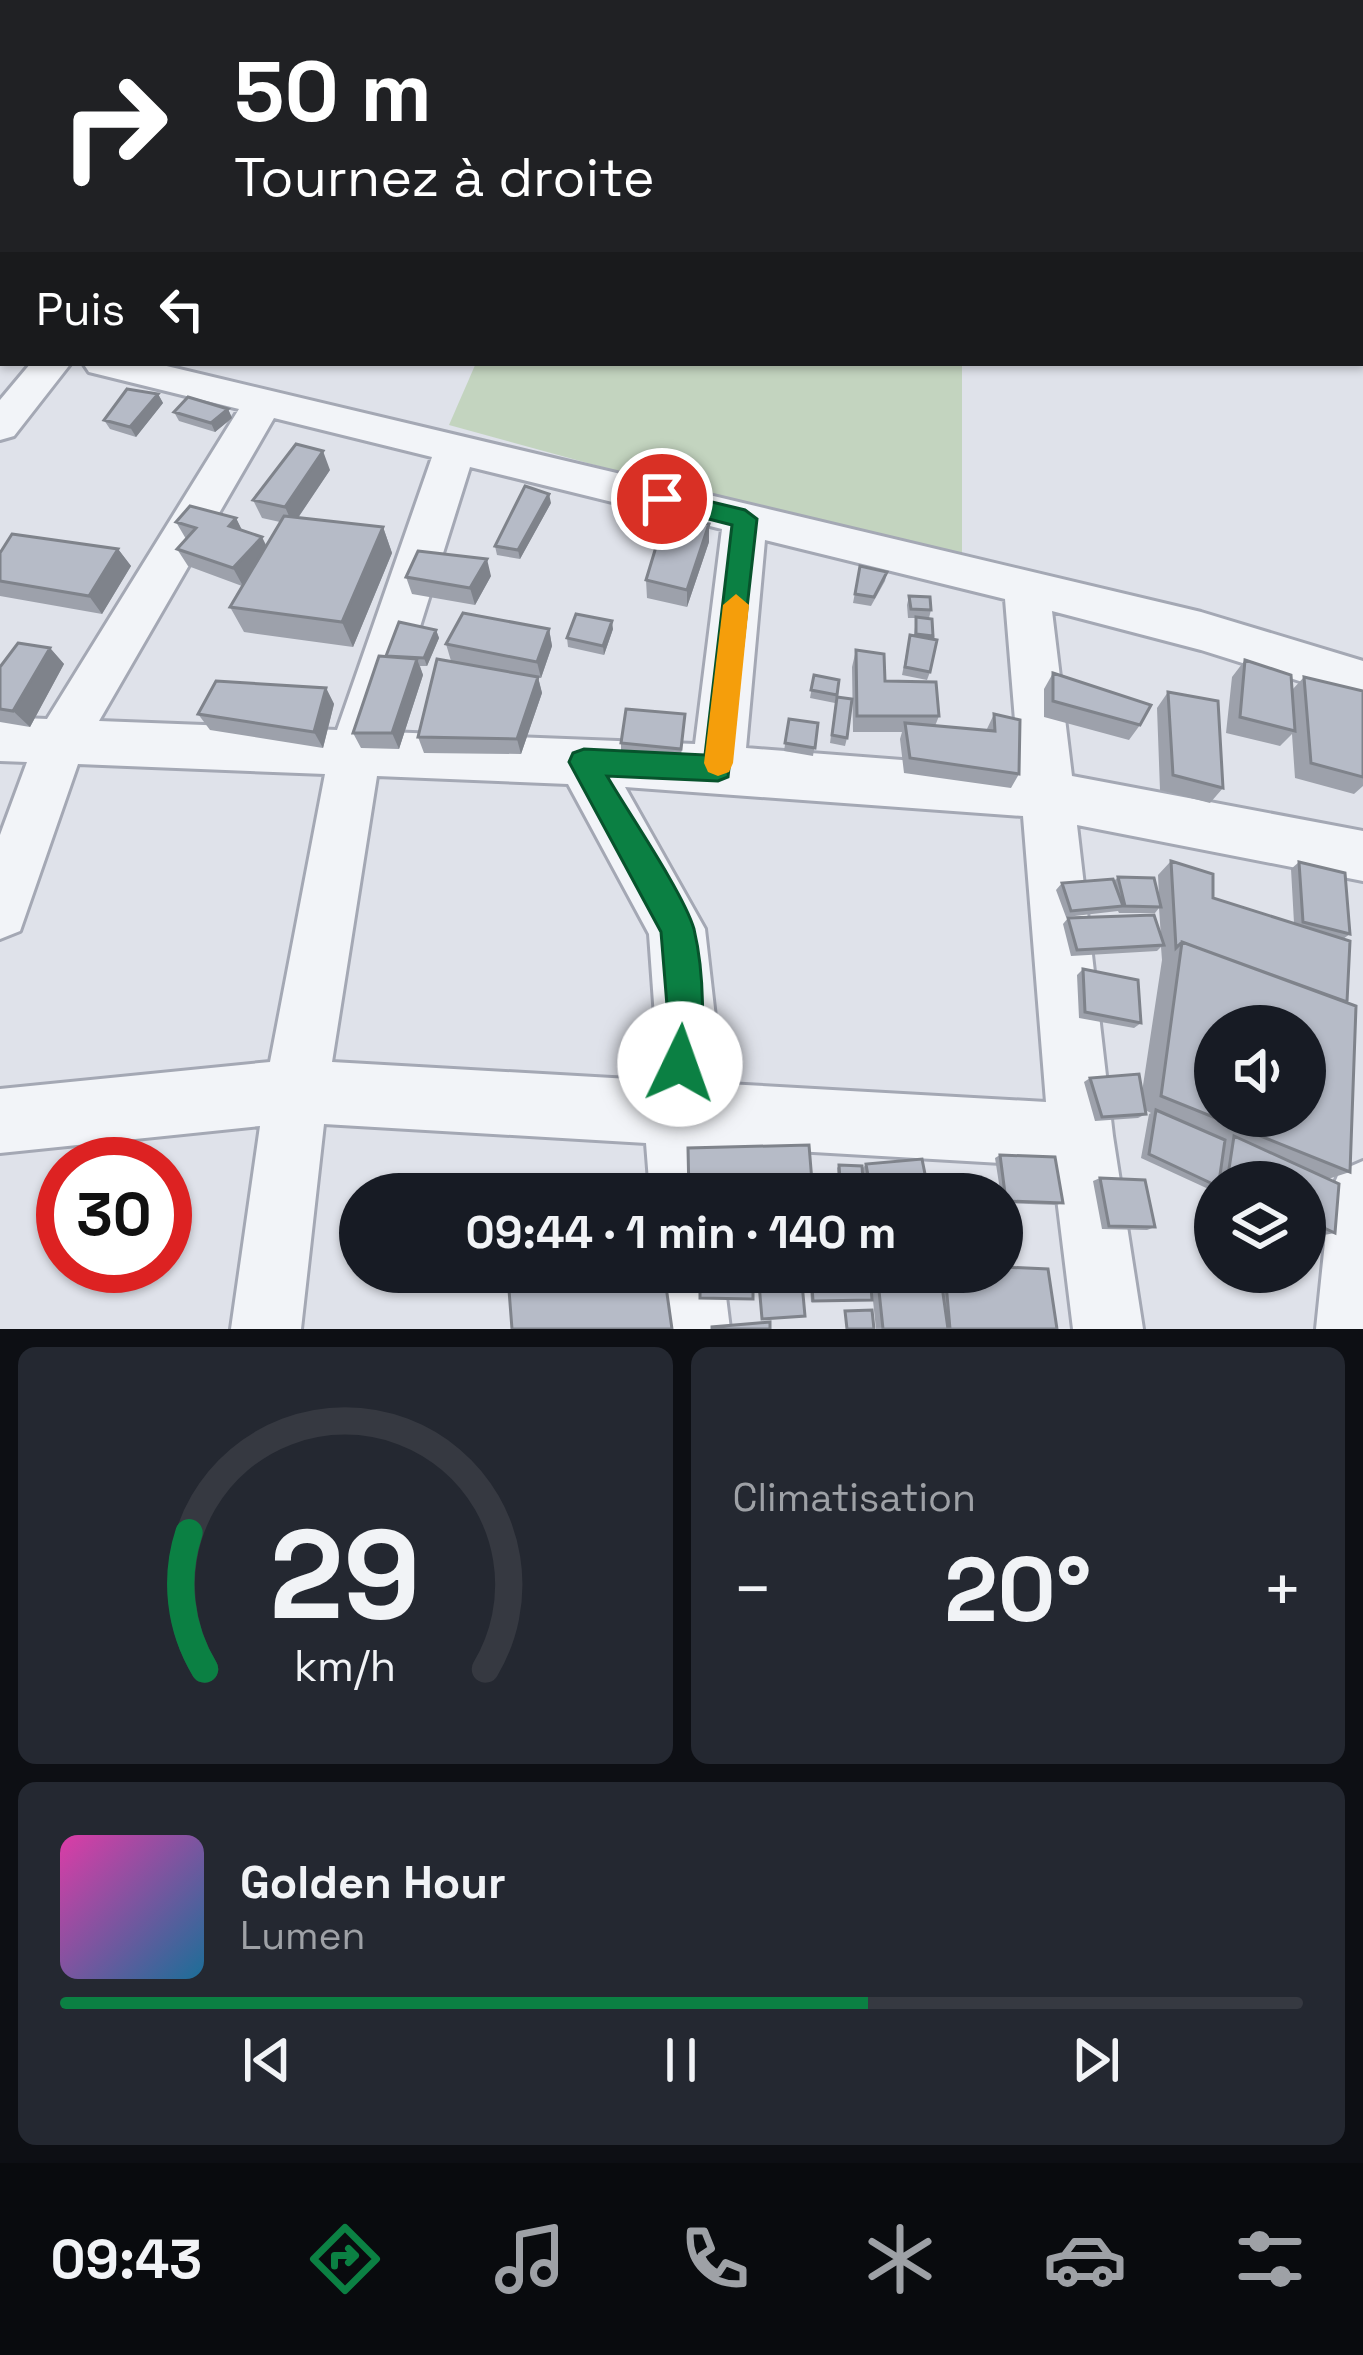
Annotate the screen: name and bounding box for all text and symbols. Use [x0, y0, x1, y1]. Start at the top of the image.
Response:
text: 50 m [234, 38, 432, 146]
icon: right [36, 48, 192, 204]
text: Tournez à droite [234, 143, 655, 212]
icon: left [149, 276, 215, 342]
text: Puis [36, 281, 125, 338]
pin [611, 448, 713, 550]
icon: arrive [629, 466, 695, 532]
position arrow [617, 1001, 743, 1127]
map controls [1194, 1005, 1326, 1293]
button: sound [1194, 1005, 1326, 1137]
speed limit sign: 30 [36, 1137, 192, 1293]
button: layers [1194, 1161, 1326, 1293]
text: 09:44 · 1 min · 140 m [466, 1204, 896, 1261]
text: Climatisation [733, 1473, 976, 1522]
text: 29 [270, 1495, 421, 1654]
text: 20° [944, 1532, 1091, 1647]
text: − [733, 1547, 773, 1631]
text: + [1262, 1547, 1303, 1631]
text: km/h [294, 1638, 396, 1693]
text: Golden Hour [240, 1854, 506, 1911]
text: Lumen [240, 1911, 366, 1960]
icon: previous [234, 2027, 300, 2093]
icon: pause [648, 2027, 714, 2093]
icon: next [1063, 2027, 1129, 2093]
icon: directions [303, 2217, 387, 2301]
icon: music [488, 2217, 572, 2301]
icon: phone [673, 2217, 757, 2301]
icon: climate [858, 2217, 942, 2301]
icon: car [1043, 2217, 1127, 2301]
icon: filters [1228, 2217, 1312, 2301]
text: 09:43 [51, 2225, 202, 2294]

